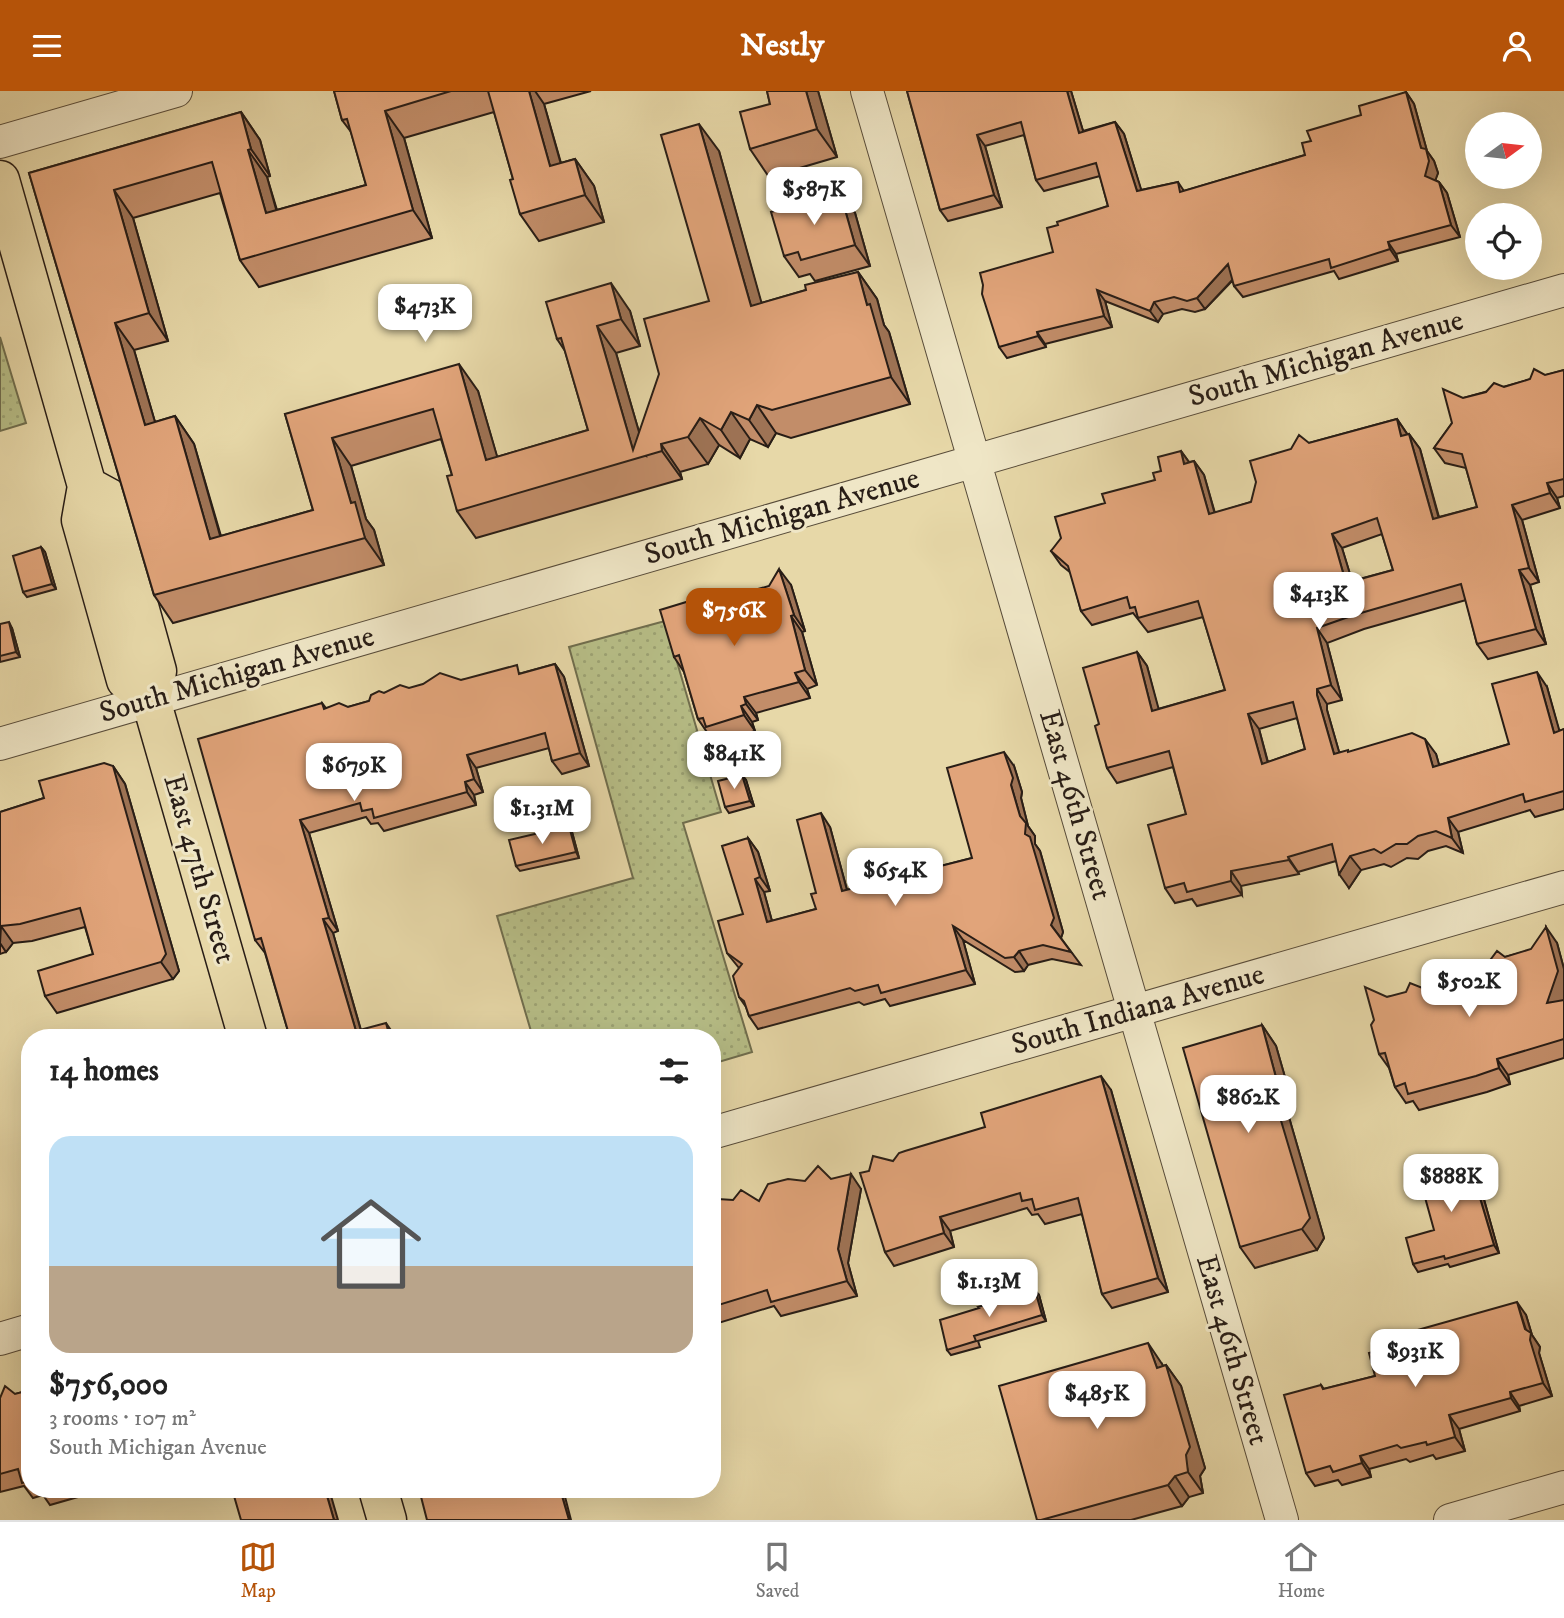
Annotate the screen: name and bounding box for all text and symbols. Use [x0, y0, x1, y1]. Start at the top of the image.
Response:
text: Nestly [740, 26, 824, 66]
icon: menu [28, 27, 66, 65]
icon: person [1498, 27, 1536, 65]
north arrow [1465, 112, 1542, 189]
map controls [1465, 112, 1542, 280]
pin: $587K [765, 167, 863, 227]
text: $587K [782, 175, 846, 204]
button: locate [1465, 203, 1542, 280]
pin: $473K [376, 285, 474, 344]
text: $473K [394, 292, 456, 321]
street label: South Michigan Avenue [1184, 302, 1468, 416]
street label: South Michigan Avenue [640, 460, 924, 574]
pin: $413K [1270, 573, 1368, 632]
text: $413K [1290, 580, 1348, 609]
pin: $756K [685, 589, 783, 648]
text: $756K [702, 596, 766, 625]
street label: South Michigan Avenue [95, 618, 379, 732]
street label: East 46th Street [1030, 706, 1120, 904]
pin: $841K [685, 731, 783, 791]
text: $841K [703, 739, 765, 768]
pin: $679K [305, 743, 403, 803]
text: $679K [322, 751, 386, 780]
street label: East 47th Street [154, 770, 244, 968]
pin: $1.31M [485, 787, 599, 846]
text: $1.31M [510, 794, 574, 823]
pin: $654K [846, 849, 944, 908]
text: $654K [863, 856, 927, 885]
street label: South Indiana Avenue [1007, 956, 1269, 1064]
pin: $502K [1420, 960, 1518, 1019]
text: $502K [1437, 967, 1501, 996]
icon: filters [655, 1052, 693, 1090]
text: 14 homes [49, 1053, 159, 1090]
pin: $862K [1199, 1075, 1297, 1135]
text: $862K [1216, 1083, 1280, 1112]
pin: $888K [1402, 1155, 1500, 1214]
text: $888K [1419, 1162, 1483, 1191]
icon: home [308, 1181, 434, 1307]
street label: East 46th Street [1187, 1251, 1277, 1449]
pin: $1.13M [932, 1259, 1046, 1319]
text: $1.13M [957, 1267, 1021, 1296]
pin: $931K [1366, 1329, 1464, 1389]
text: $931K [1386, 1337, 1444, 1366]
text: $756,000 [49, 1367, 168, 1404]
pin: $485K [1048, 1371, 1146, 1431]
text: $485K [1065, 1379, 1129, 1408]
text: 3 rooms · 107 m² [49, 1404, 196, 1433]
text: South Michigan Avenue [49, 1433, 267, 1462]
tab: Map [239, 1538, 277, 1603]
tab: Saved [756, 1538, 799, 1603]
tab: Home [1278, 1538, 1325, 1603]

